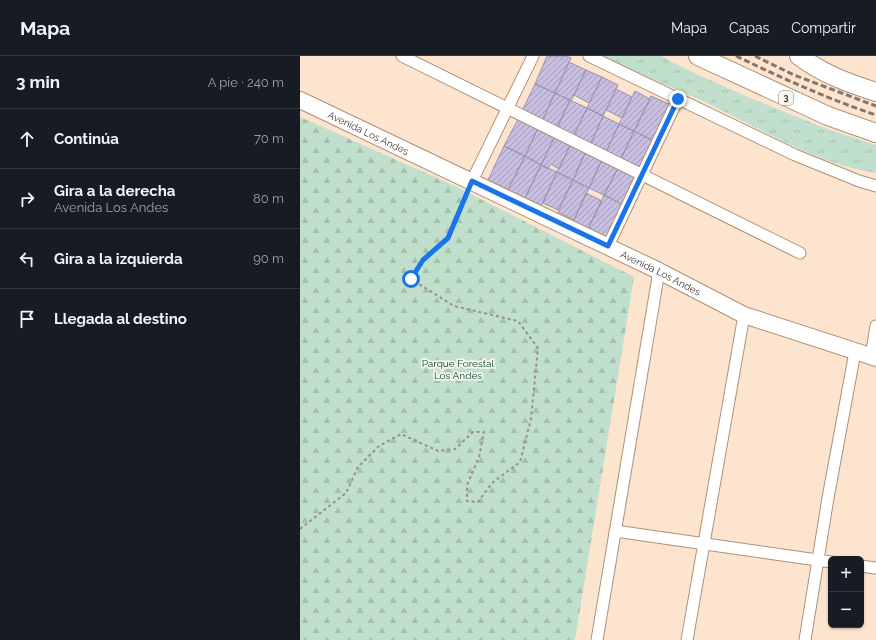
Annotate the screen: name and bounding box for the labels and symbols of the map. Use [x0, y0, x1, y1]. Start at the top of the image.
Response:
route end [669, 90, 687, 108]
road number: 3 [779, 91, 793, 105]
street label: Avenida Los Andes [326, 109, 411, 157]
street label: Avenida Los Andes [619, 248, 703, 297]
route start [402, 270, 420, 288]
park label: Parque Forestal Los Andes [422, 358, 495, 381]

